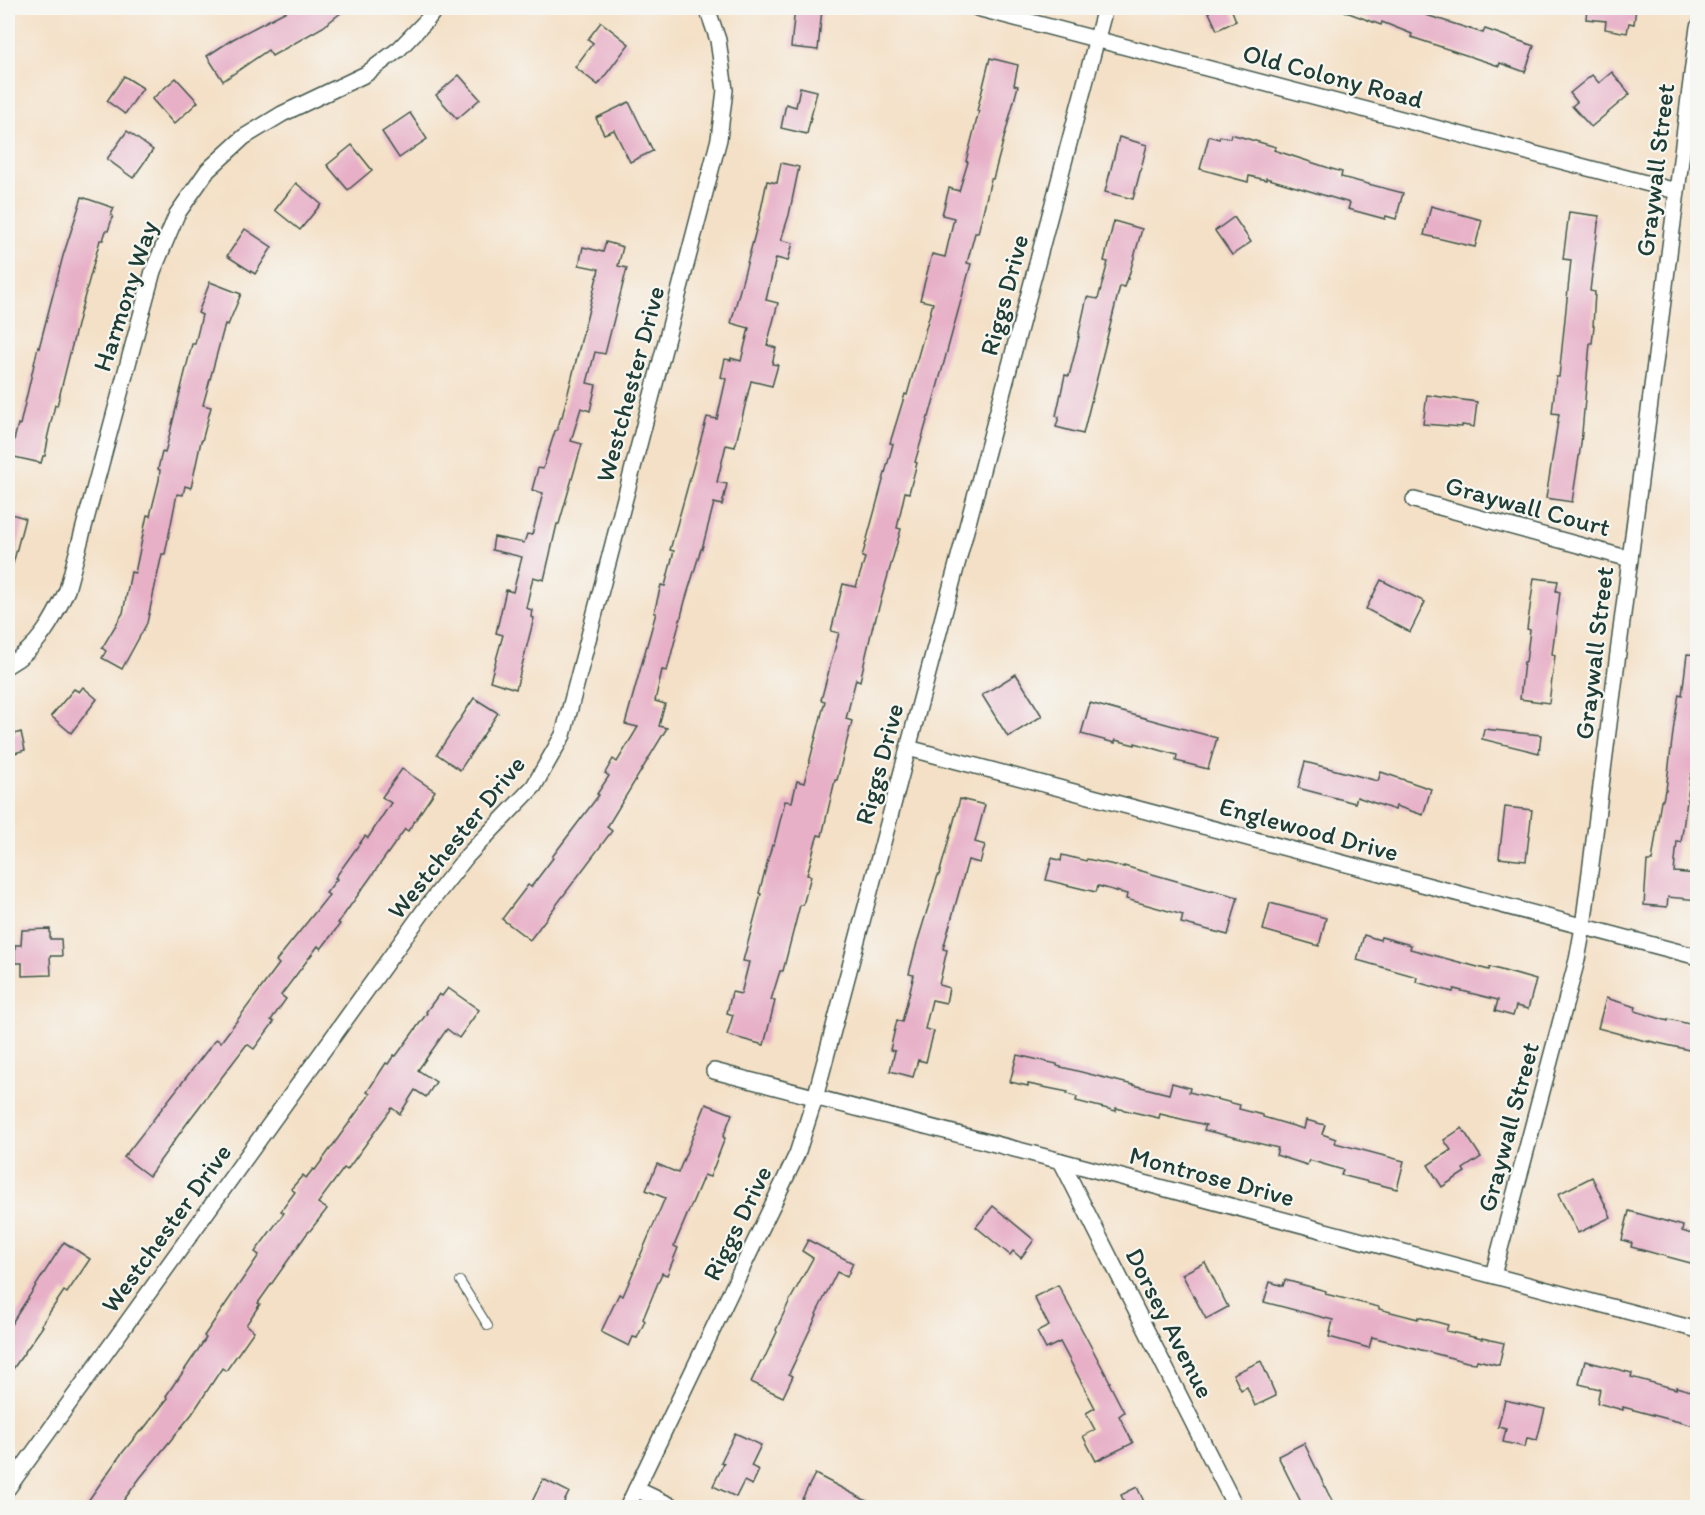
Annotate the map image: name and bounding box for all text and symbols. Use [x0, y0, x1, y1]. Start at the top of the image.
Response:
street label: Old Colony Road [1239, 36, 1427, 116]
street label: Graywall Street [1629, 81, 1682, 258]
street label: Harmony Way [86, 217, 164, 375]
street label: Riggs Drive [972, 231, 1036, 359]
street label: Westchester Drive [588, 282, 672, 486]
street label: Graywall Court [1442, 469, 1614, 543]
street label: Graywall Street [1568, 564, 1621, 741]
street label: Riggs Drive [847, 700, 911, 828]
street label: Westchester Drive [380, 749, 532, 925]
street label: Englewood Drive [1216, 790, 1402, 868]
street label: Graywall Street [1470, 1038, 1546, 1215]
street label: Westchester Drive [94, 1137, 238, 1319]
street label: Montrose Drive [1126, 1139, 1298, 1213]
street label: Riggs Drive [695, 1160, 779, 1286]
street label: Dorsey Avenue [1118, 1243, 1222, 1403]

